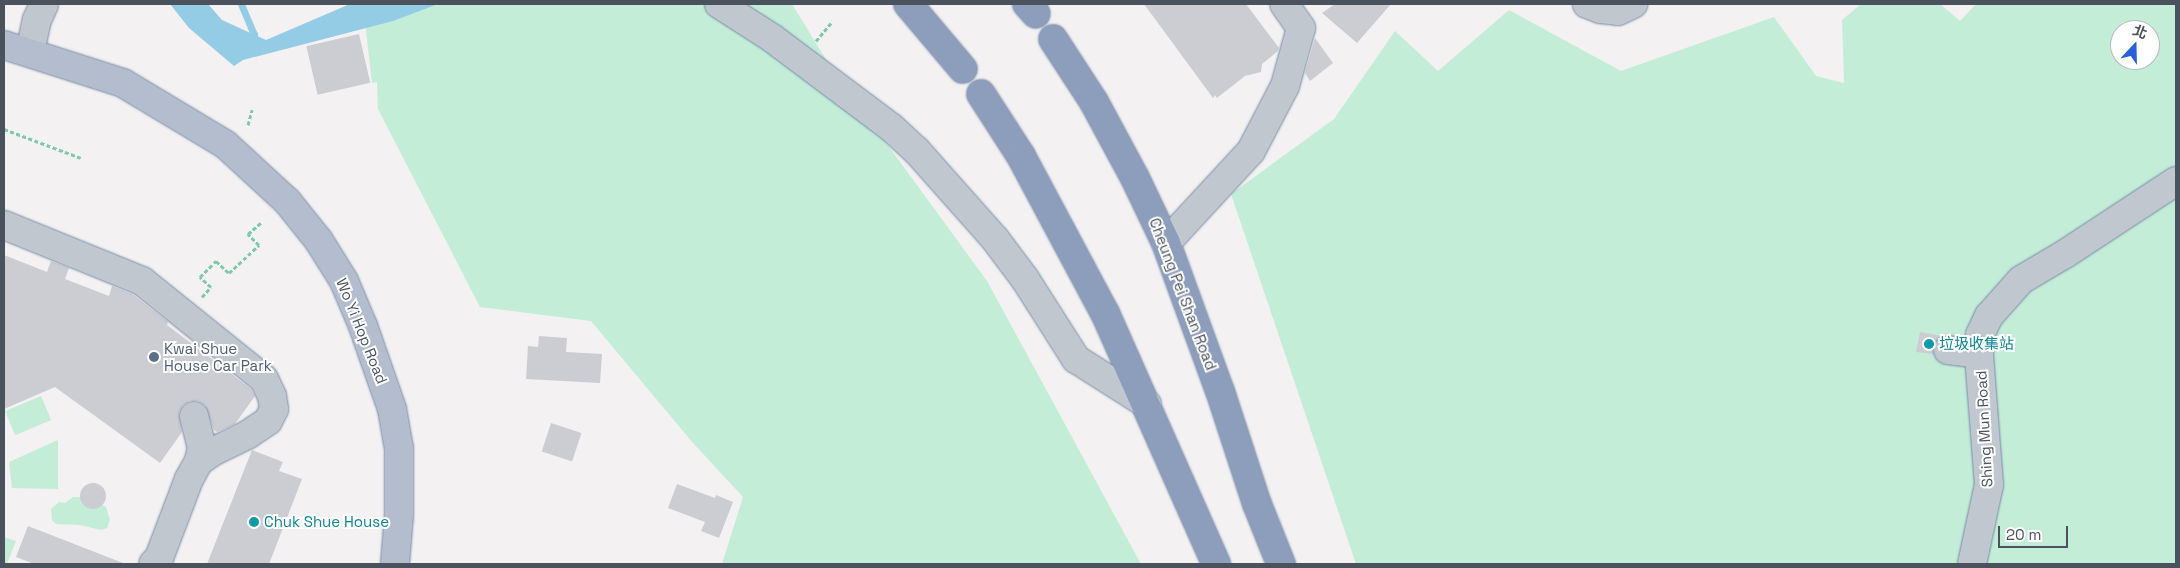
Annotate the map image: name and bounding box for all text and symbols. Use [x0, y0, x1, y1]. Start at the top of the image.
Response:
north arrow [2110, 20, 2160, 70]
text: 北 [2130, 21, 2150, 43]
street label: Cheung Pei Shan Road [1146, 215, 1220, 373]
street label: Wo Yi Hop Road [333, 276, 391, 386]
place label: 垃圾收集站 [1939, 335, 2014, 353]
marker: 垃圾收集站 [1923, 338, 1935, 350]
place label: Kwai Shue House Car Park [164, 339, 272, 374]
marker: Kwai Shue House Car Park [148, 351, 160, 363]
street label: Shing Mun Road [1972, 370, 1996, 488]
place label: Chuk Shue House [264, 513, 389, 531]
marker: Chuk Shue House [248, 516, 260, 528]
scale bar [2000, 516, 2070, 548]
text: 20 m [2006, 525, 2041, 544]

